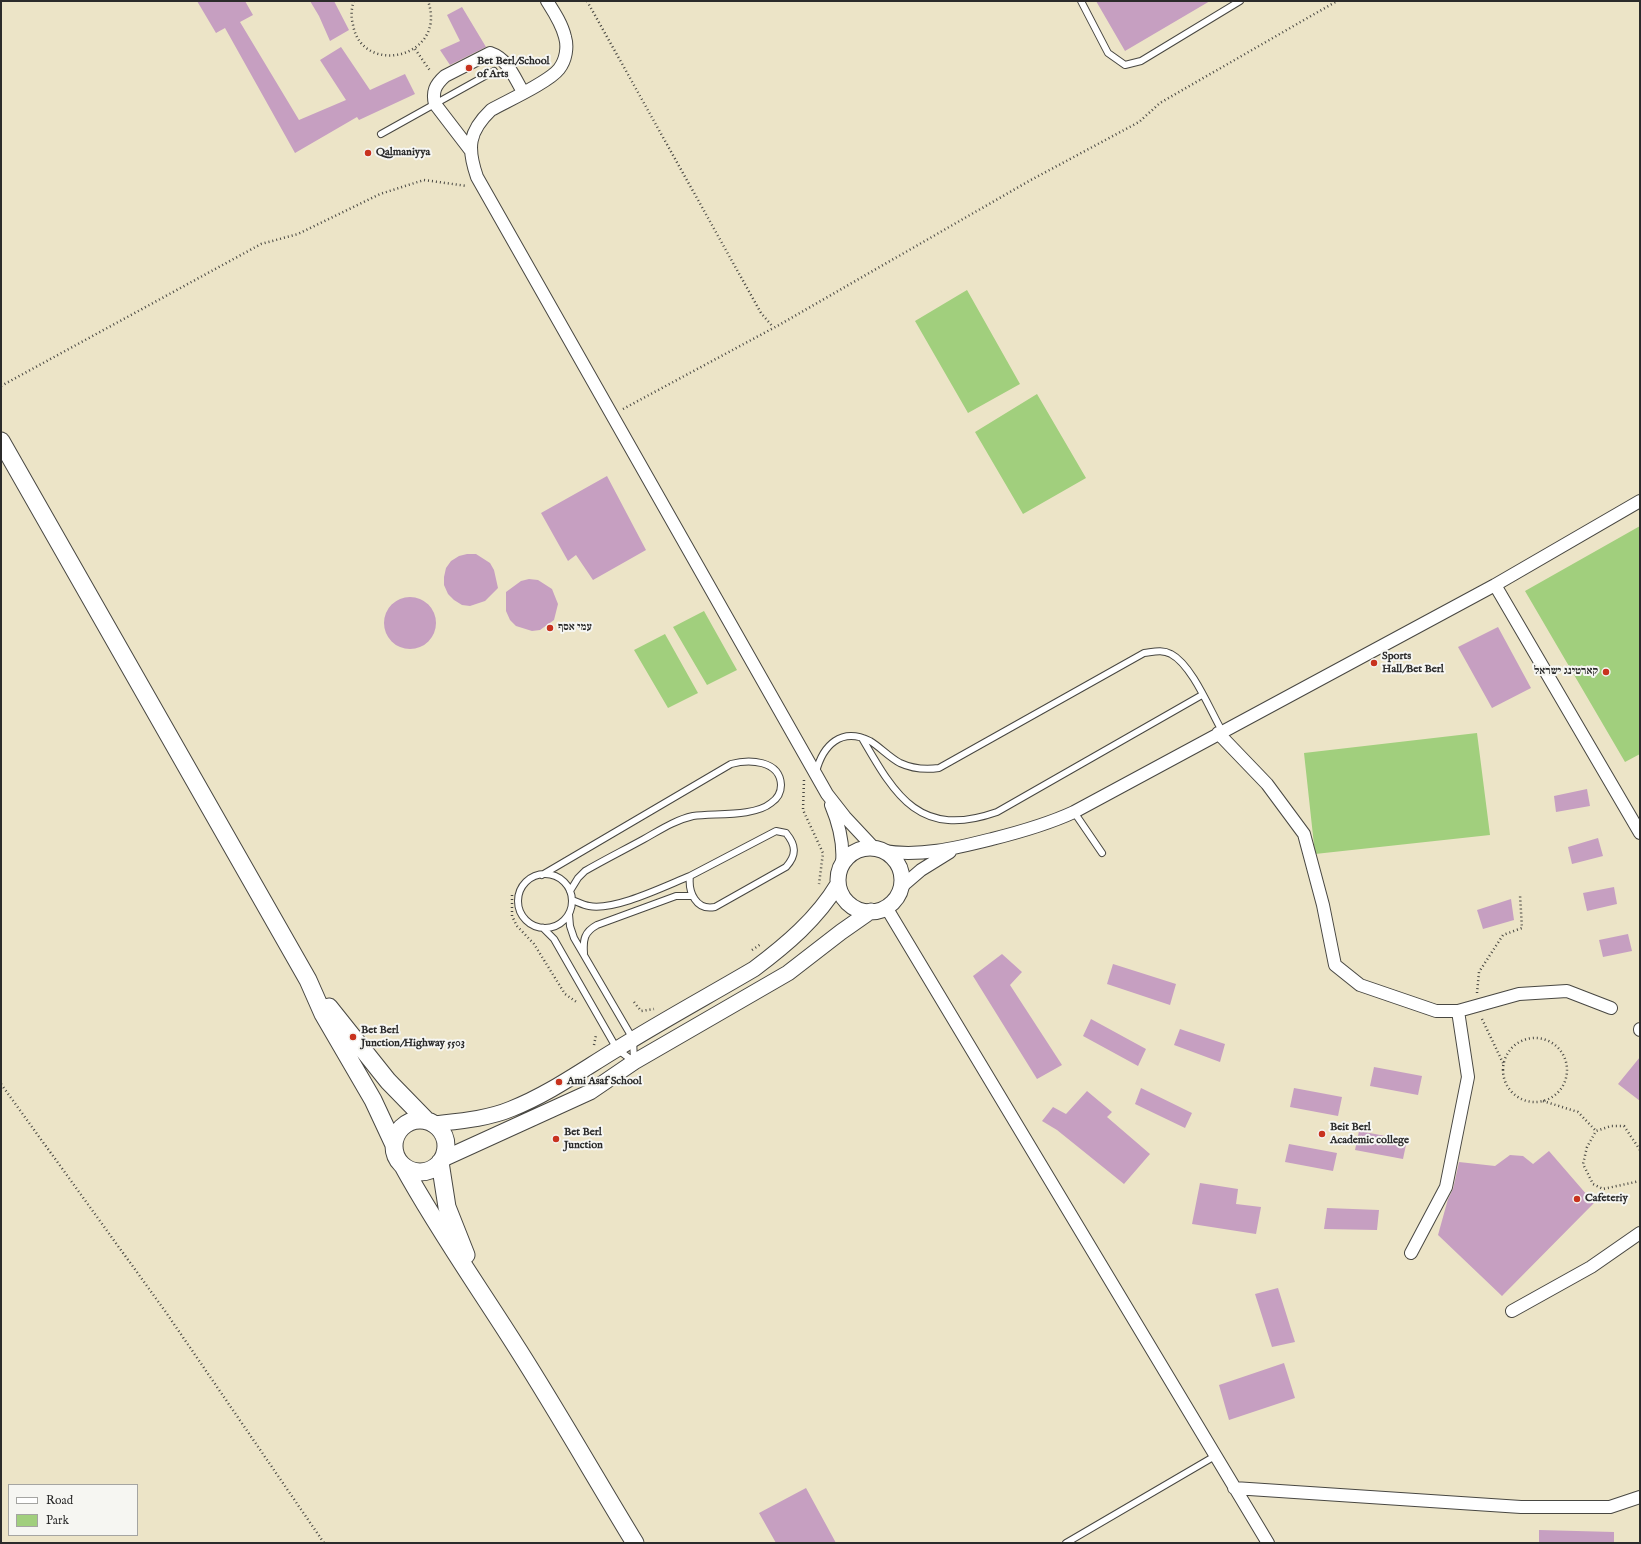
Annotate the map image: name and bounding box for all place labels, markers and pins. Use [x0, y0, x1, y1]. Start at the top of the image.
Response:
place label: Bet Berl/School of Arts [477, 55, 550, 81]
marker: Bet Berl/School of Arts [464, 63, 474, 73]
place label: Qalmaniyya [376, 146, 430, 160]
marker: Qalmaniyya [363, 148, 373, 158]
place label: עמי אסף [558, 621, 592, 635]
marker: עמי אסף [545, 623, 555, 633]
place label: Sports Hall/Bet Berl [1382, 650, 1444, 676]
marker: Sports Hall/Bet Berl [1369, 658, 1379, 668]
place label: קארטינג ישראל [1534, 665, 1598, 679]
marker: קארטינג ישראל [1601, 667, 1611, 677]
place label: Bet Berl Junction/Highway 5503 [361, 1024, 465, 1050]
marker: Bet Berl Junction/Highway 5503 [348, 1032, 358, 1042]
place label: Ami Asaf School [567, 1075, 642, 1089]
marker: Ami Asaf School [554, 1077, 564, 1087]
place label: Beit Berl Academic college [1330, 1121, 1409, 1147]
place label: Bet Berl Junction [564, 1126, 603, 1152]
marker: Beit Berl Academic college [1317, 1129, 1327, 1139]
marker: Bet Berl Junction [551, 1134, 561, 1144]
place label: Cafeteriy [1585, 1192, 1628, 1206]
marker: Cafeteriy [1572, 1194, 1582, 1204]

